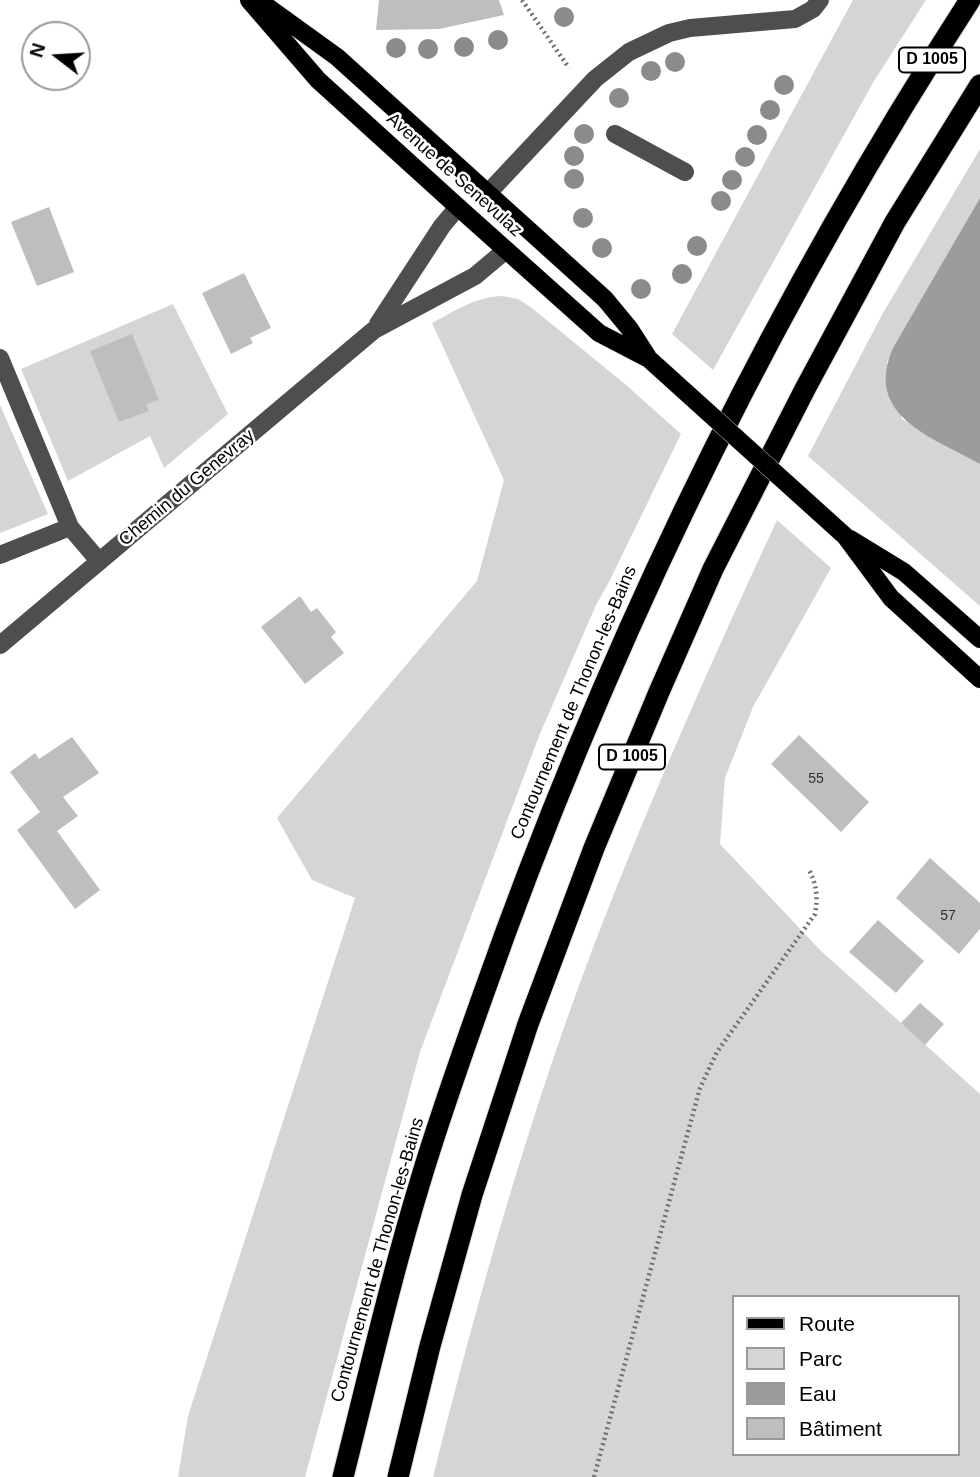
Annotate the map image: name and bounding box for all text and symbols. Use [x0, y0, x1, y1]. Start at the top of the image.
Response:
north arrow [21, 21, 91, 91]
text: N [25, 41, 49, 60]
road number: D 1005 [899, 48, 965, 72]
street label: Avenue de Senevulaz [382, 108, 526, 242]
street label: Chemin du Genevray [115, 425, 259, 551]
street label: Contournement de Thonon-les-Bains [506, 563, 642, 843]
road number: D 1005 [599, 744, 665, 770]
house number: 55 [808, 771, 824, 787]
house number: 57 [940, 908, 956, 924]
street label: Contournement de Thonon-les-Bains [327, 1115, 429, 1405]
legend [732, 1295, 959, 1456]
text: Route [799, 1312, 855, 1335]
text: Parc [799, 1347, 842, 1370]
text: Eau [799, 1382, 836, 1405]
text: Bâtiment [799, 1417, 882, 1440]

